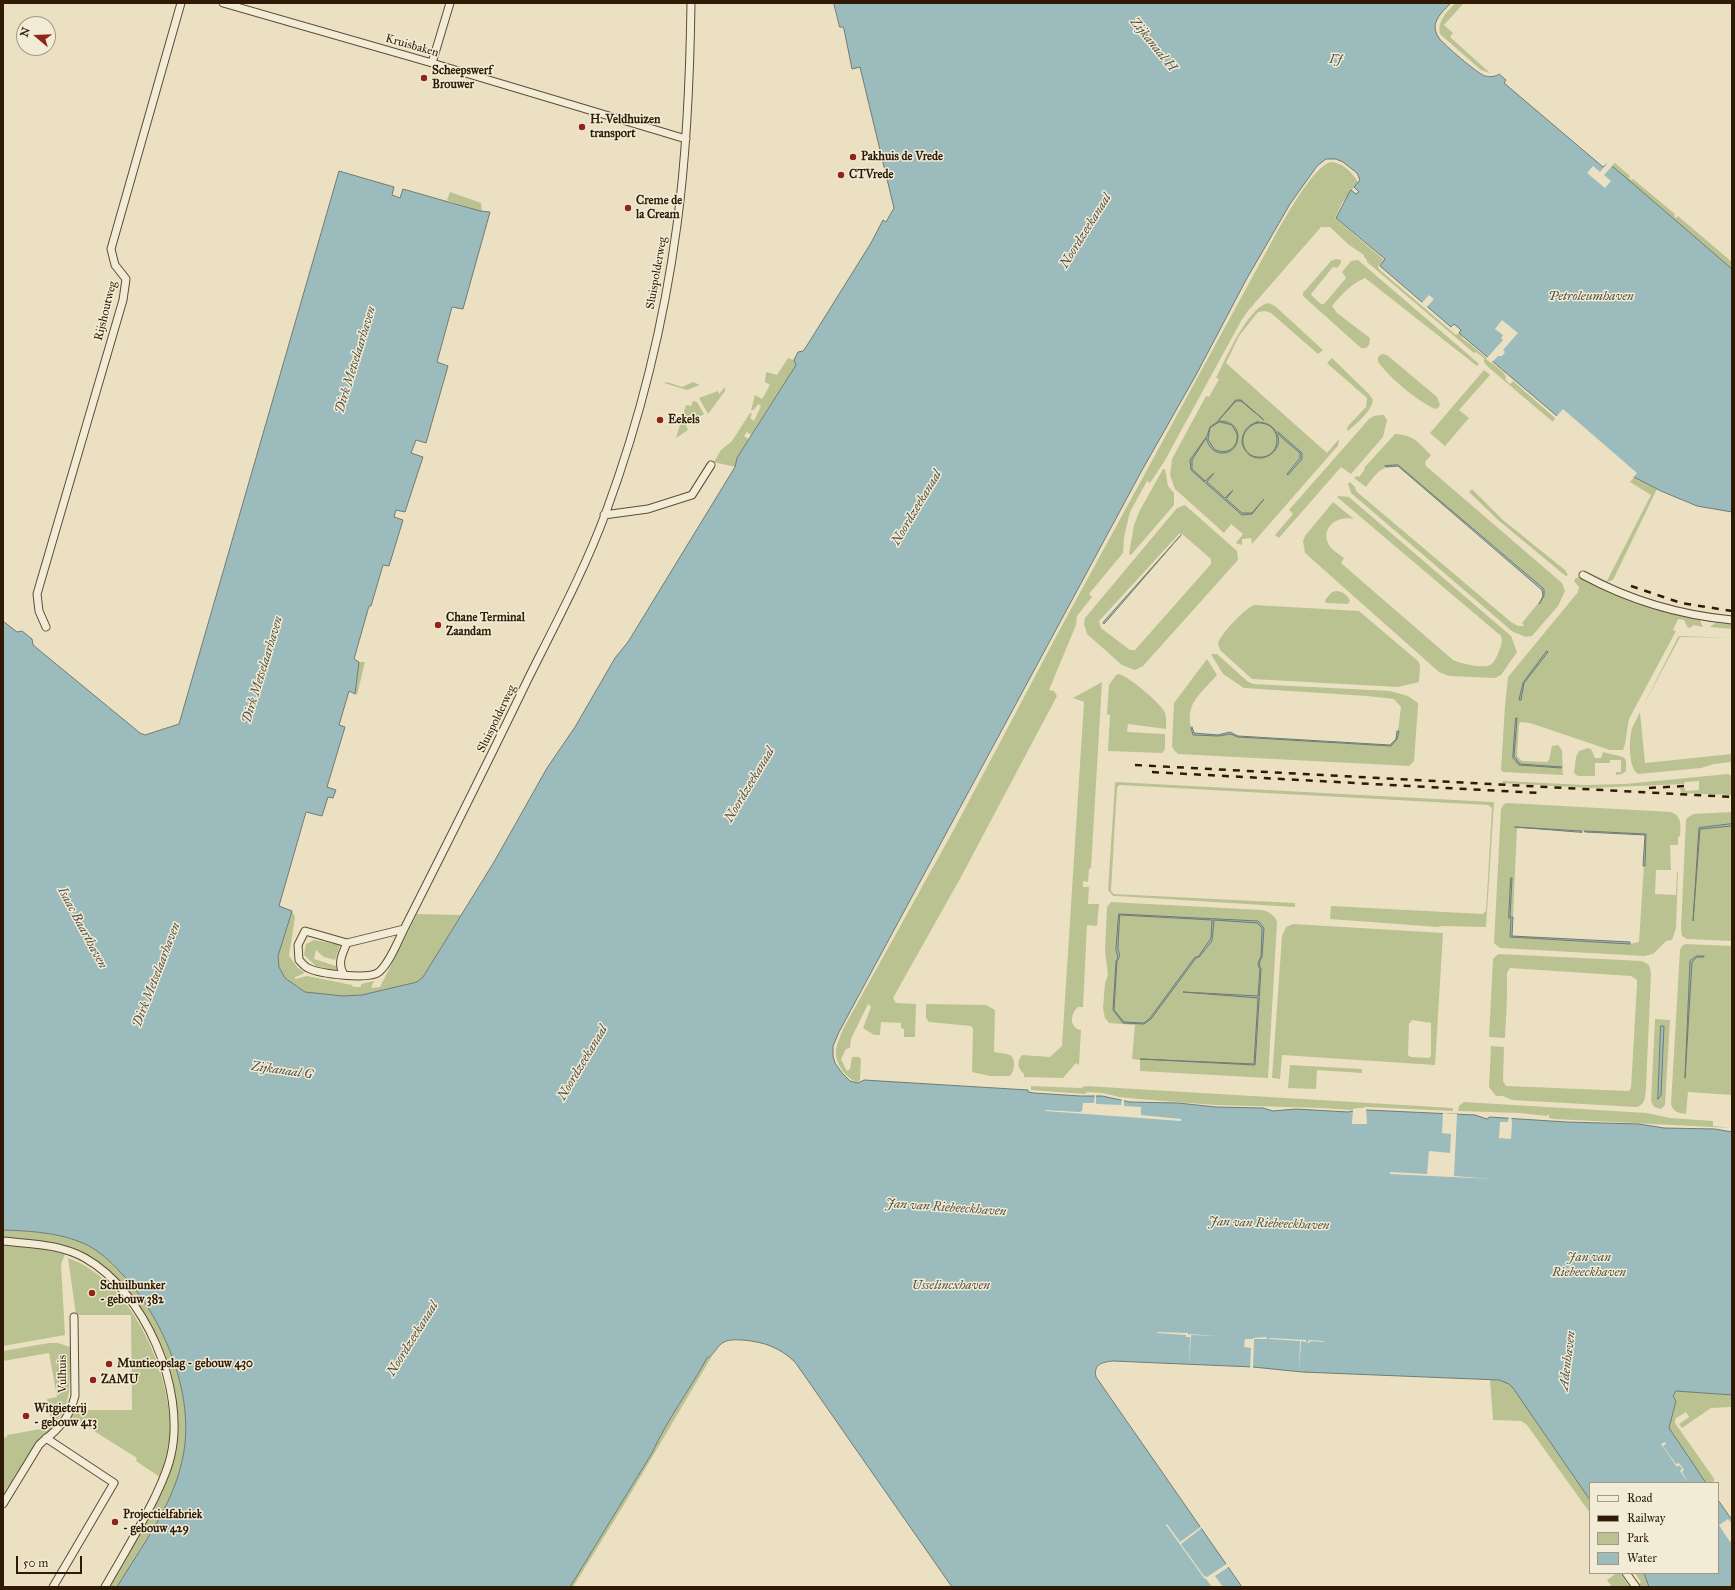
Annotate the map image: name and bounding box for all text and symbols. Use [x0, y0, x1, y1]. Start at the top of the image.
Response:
water label: Zijkanaal H [1127, 15, 1179, 75]
north arrow [16, 16, 56, 56]
text: N [17, 26, 33, 39]
street label: Kruisbaken [384, 31, 440, 61]
water label: IJ [1329, 52, 1343, 68]
place label: Scheepswerf Brouwer [432, 64, 492, 92]
marker: Scheepswerf Brouwer [419, 73, 429, 83]
place label: H. Veldhuizen transport [590, 113, 661, 141]
marker: H. Veldhuizen transport [577, 122, 587, 132]
place label: Pakhuis de Vrede [861, 150, 943, 164]
marker: Pakhuis de Vrede [848, 152, 858, 162]
place label: CTVrede [849, 168, 893, 182]
marker: CTVrede [836, 170, 846, 180]
water label: Noordzeekanaal [1057, 191, 1115, 271]
place label: Creme de la Cream [636, 194, 682, 222]
marker: Creme de la Cream [623, 203, 633, 213]
street label: Sluispolderweg [644, 236, 670, 310]
street label: Rijshoutweg [92, 280, 120, 342]
water label: Petroleumhaven [1548, 289, 1634, 305]
water label: Dirk Metselaarhaven [332, 305, 380, 415]
place label: Eekels [668, 413, 700, 427]
marker: Eekels [655, 415, 665, 425]
water label: Noordzeekanaal [888, 468, 946, 548]
place label: Chane Terminal Zaandam [446, 611, 525, 639]
water label: Dirk Metselaarhaven [239, 615, 287, 725]
marker: Chane Terminal Zaandam [433, 620, 443, 630]
street label: Sluispolderweg [474, 683, 520, 755]
water label: Noordzeekanaal [721, 745, 779, 825]
water label: Isaac Baarthaven [54, 885, 110, 971]
water label: Dirk Metselaarhaven [130, 920, 184, 1030]
water label: Noordzeekanaal [554, 1023, 612, 1103]
water label: Zijkanaal G [250, 1059, 314, 1083]
water label: Jan van Riebeeckhaven [885, 1196, 1007, 1220]
water label: Jan van Riebeeckhaven [1208, 1214, 1330, 1234]
water label: Jan van Riebeeckhaven [1552, 1250, 1626, 1281]
water label: Usselincxhaven [912, 1278, 990, 1294]
place label: Schuilbunker - gebouw 382 [100, 1279, 165, 1307]
marker: Schuilbunker - gebouw 382 [87, 1288, 97, 1298]
water label: Noordzeekanaal [384, 1299, 442, 1379]
water label: Adenhaven [1557, 1330, 1579, 1392]
street label: Vulhuis [55, 1355, 71, 1393]
place label: Muntieopslag - gebouw 430 [117, 1357, 253, 1371]
marker: Muntieopslag - gebouw 430 [104, 1359, 114, 1369]
place label: ZAMU [101, 1373, 138, 1387]
marker: ZAMU [88, 1375, 98, 1385]
place label: Witgieterij - gebouw 413 [34, 1402, 97, 1430]
marker: Witgieterij - gebouw 413 [21, 1411, 31, 1421]
legend [1589, 1482, 1719, 1574]
text: Road [1627, 1491, 1653, 1505]
place label: Projectielfabriek - gebouw 429 [123, 1508, 202, 1536]
text: Railway [1627, 1511, 1665, 1525]
marker: Projectielfabriek - gebouw 429 [110, 1517, 120, 1527]
text: Park [1627, 1531, 1649, 1545]
scale bar [18, 1548, 84, 1574]
text: Water [1627, 1551, 1657, 1565]
text: 50 m [23, 1556, 48, 1570]

